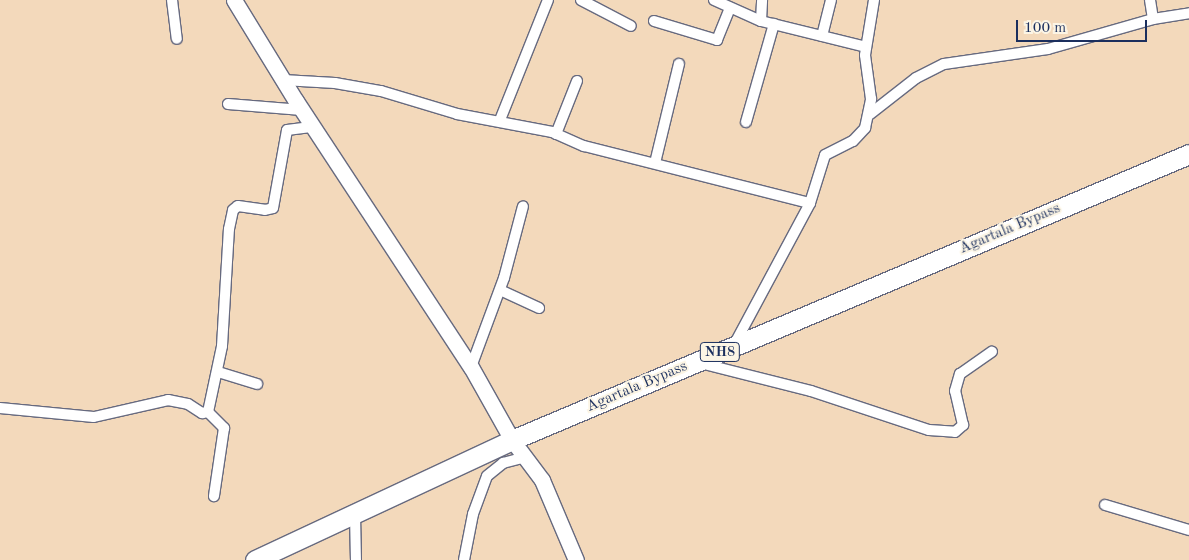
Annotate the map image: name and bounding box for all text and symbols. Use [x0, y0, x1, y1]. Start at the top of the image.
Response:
scale bar [1019, 10, 1150, 42]
text: 100 m [1024, 21, 1066, 36]
street label: Agartala Bypass [957, 200, 1063, 258]
road number: NH8 [699, 341, 741, 364]
street label: Agartala Bypass [584, 358, 690, 416]

